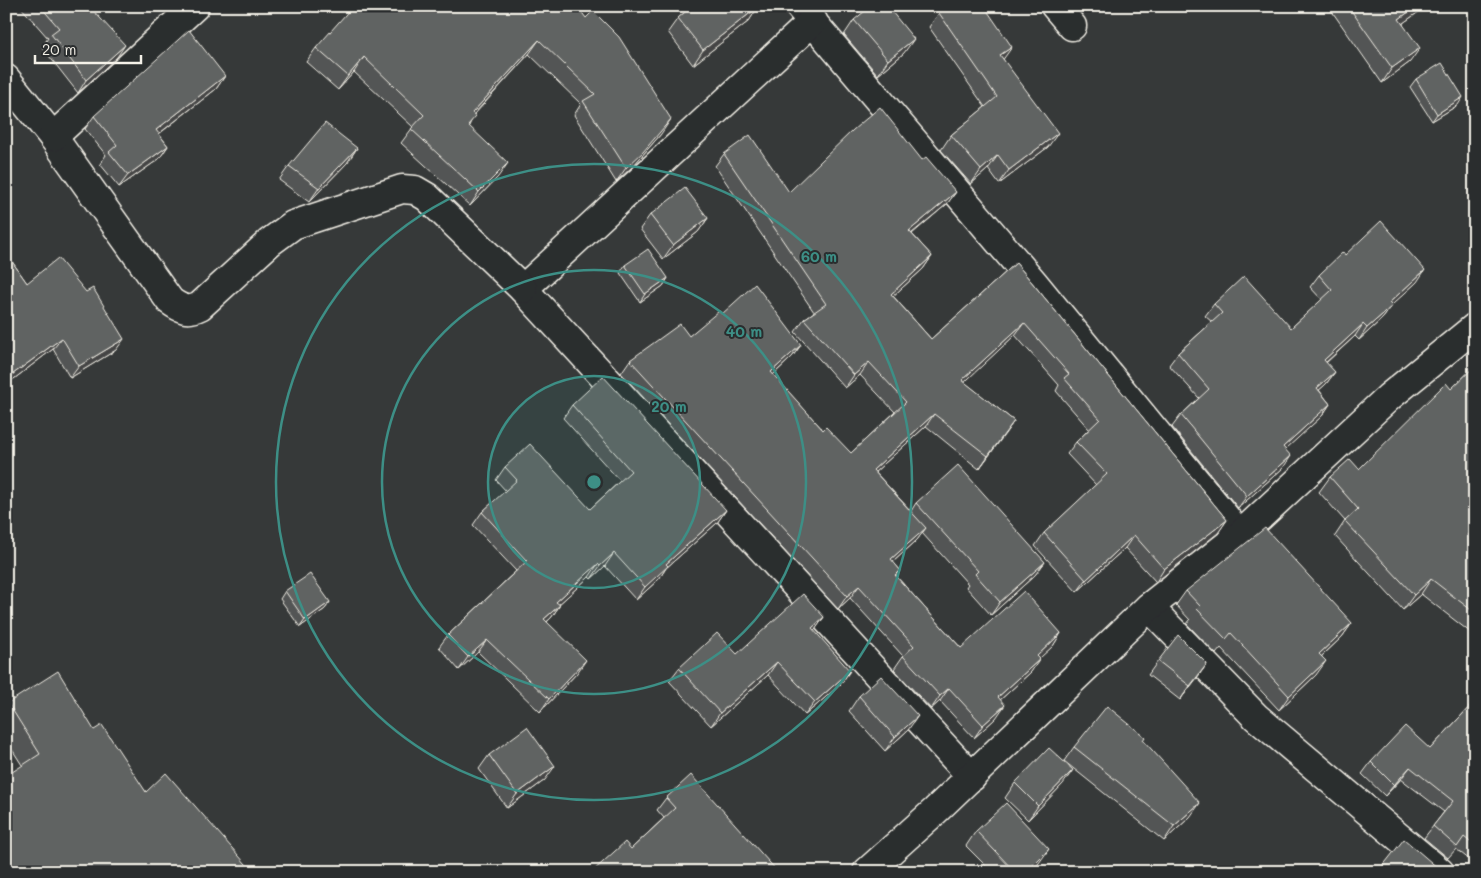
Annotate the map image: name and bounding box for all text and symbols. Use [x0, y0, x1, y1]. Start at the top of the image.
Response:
scale bar [35, 32, 141, 64]
text: 20 m [42, 39, 76, 59]
text: 60 m [801, 246, 837, 266]
text: 40 m [726, 321, 762, 341]
text: 20 m [651, 396, 687, 416]
centre of rings [585, 473, 603, 491]

